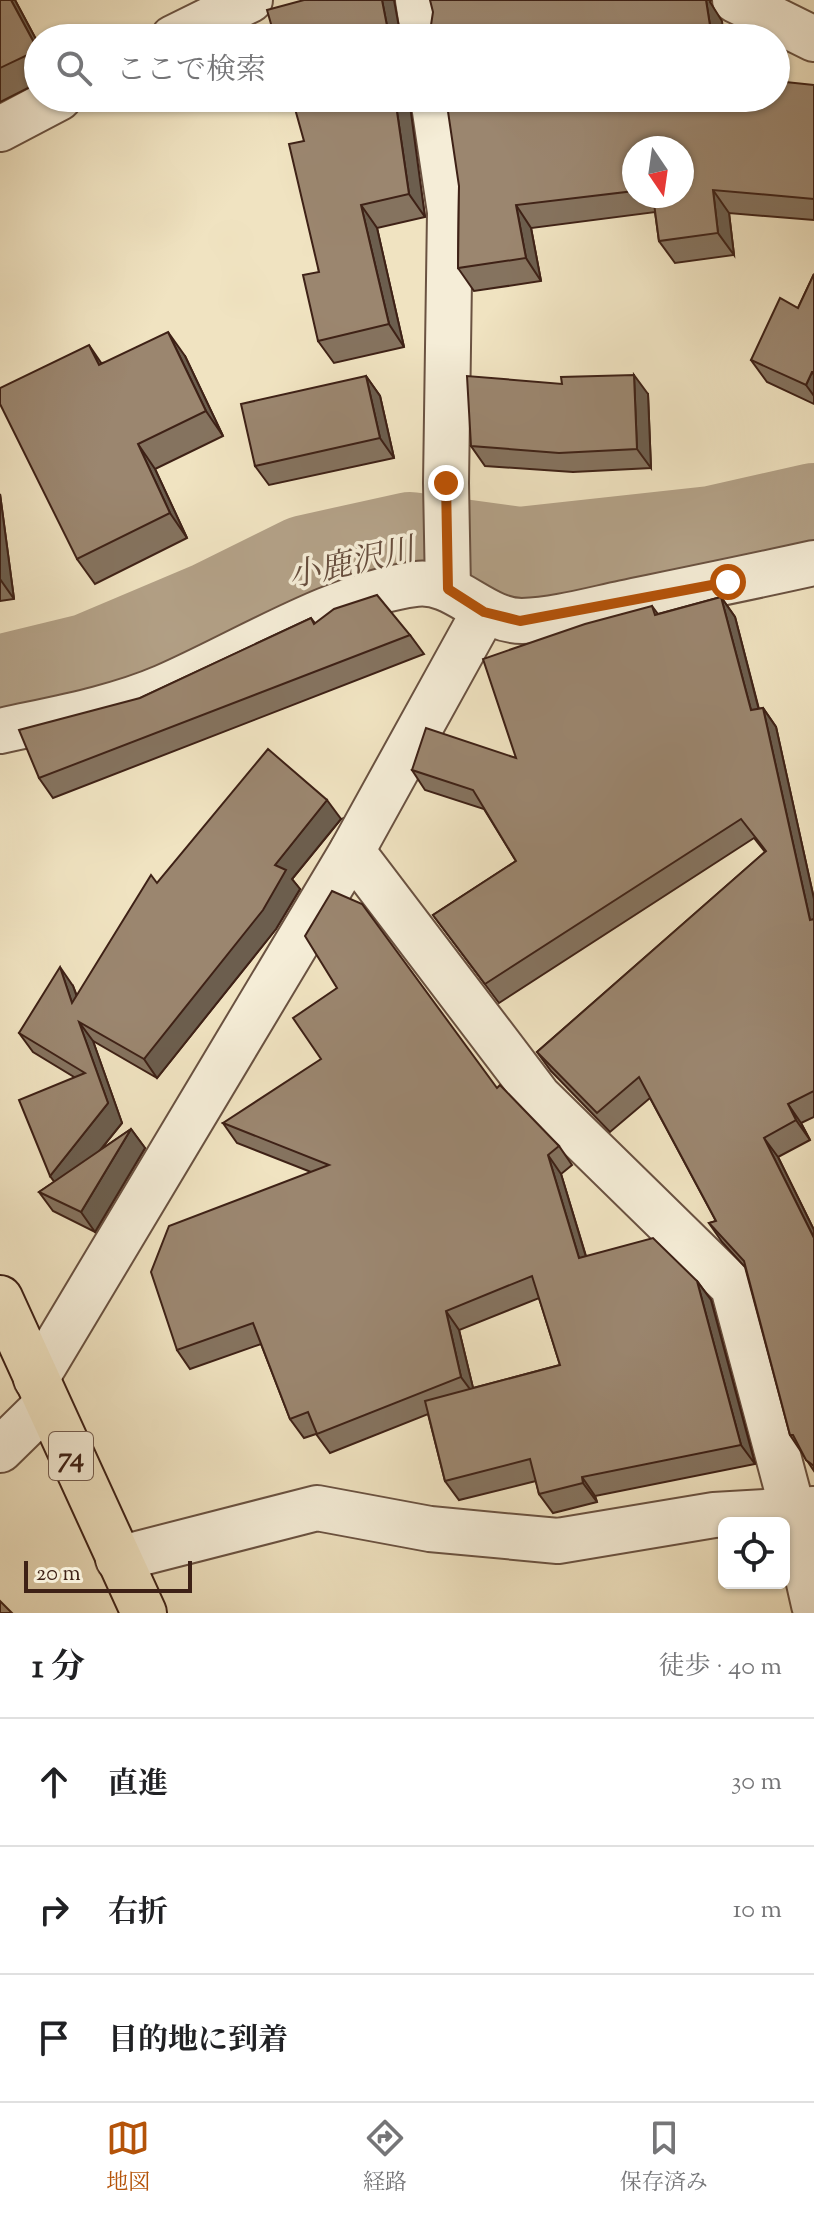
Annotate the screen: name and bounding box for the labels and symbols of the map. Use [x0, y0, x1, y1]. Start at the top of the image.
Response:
north arrow [622, 136, 694, 208]
route end [428, 465, 464, 501]
water label: 小鹿沢川 [284, 527, 422, 602]
route start [710, 564, 746, 600]
road number: 74 [49, 1432, 93, 1480]
scale bar [24, 1557, 192, 1593]

